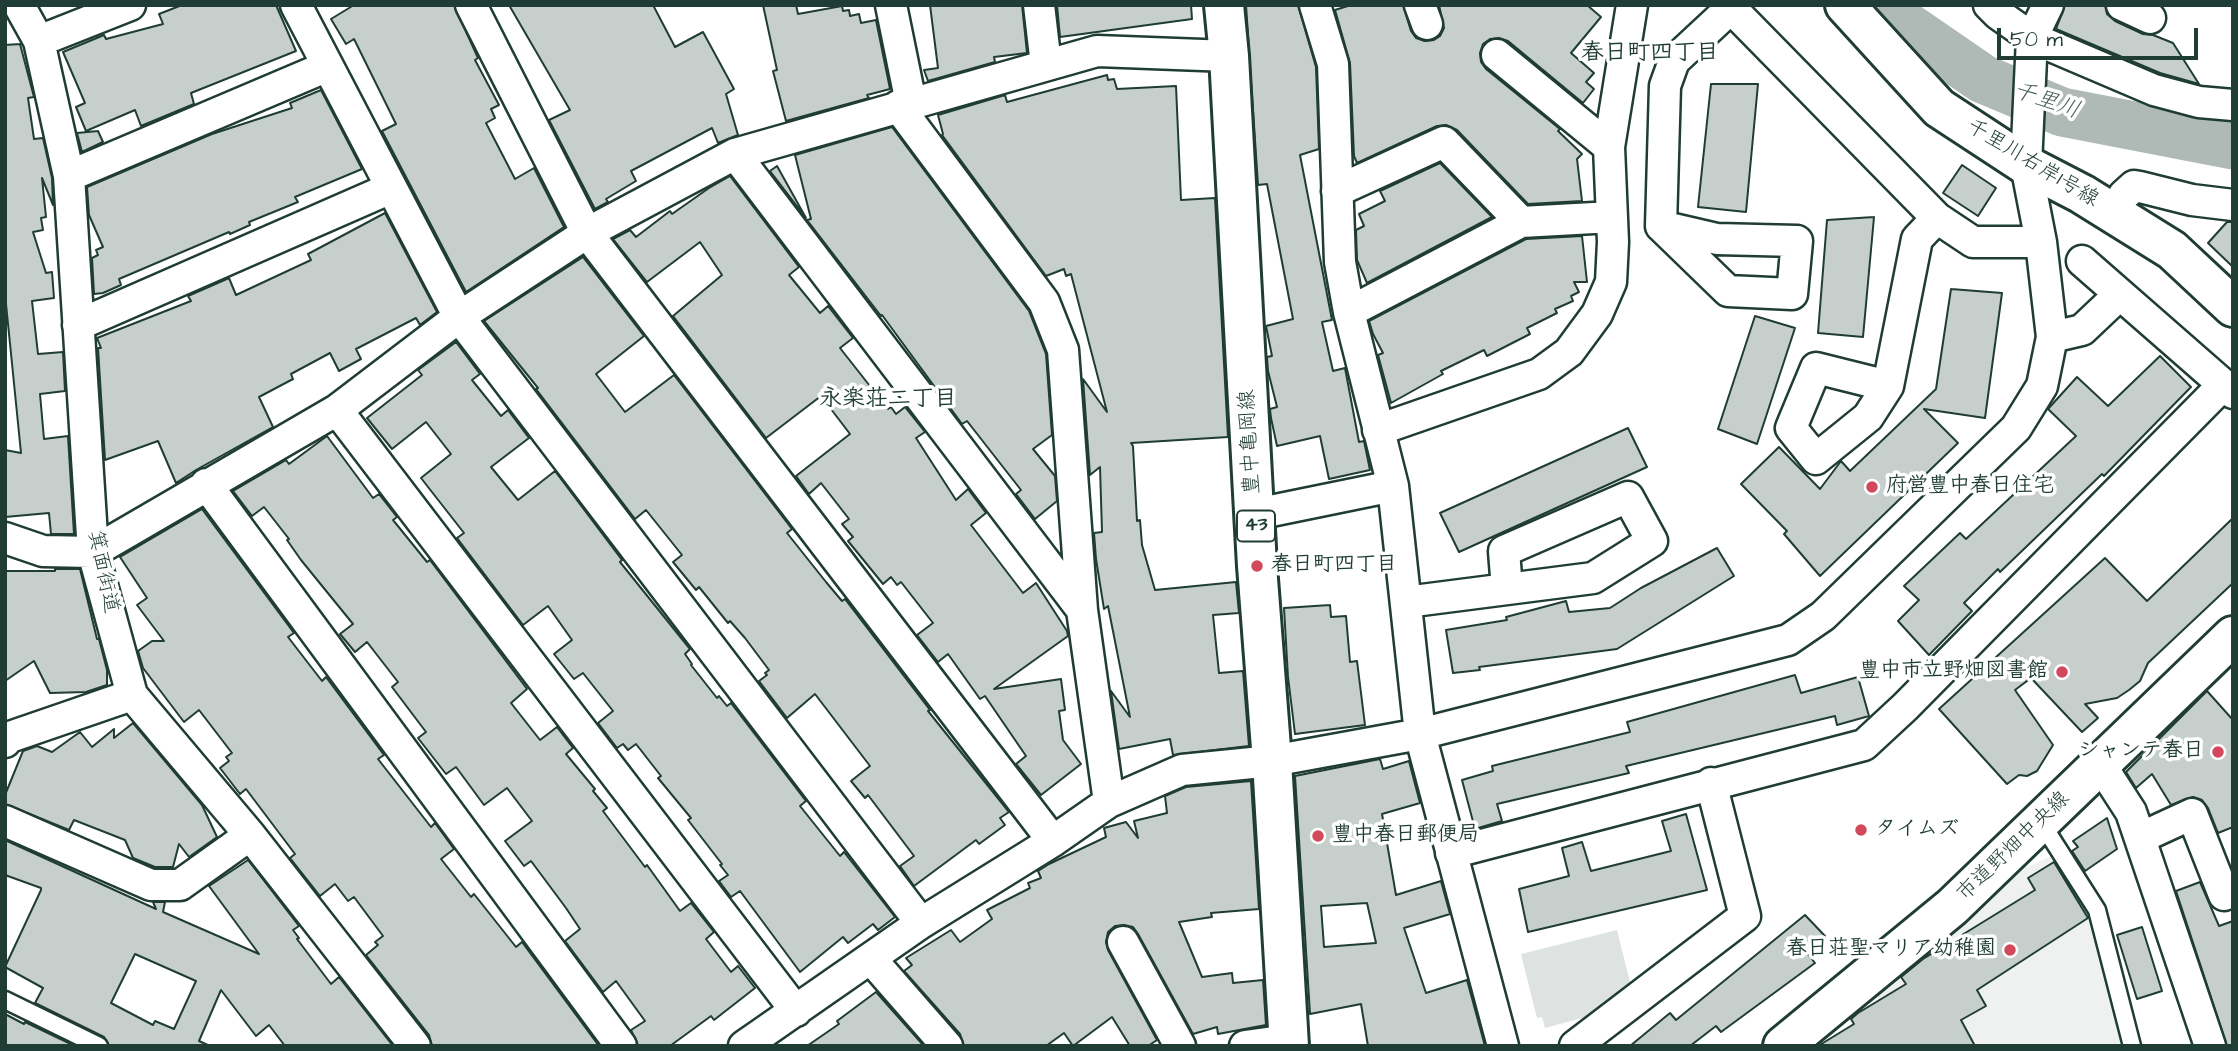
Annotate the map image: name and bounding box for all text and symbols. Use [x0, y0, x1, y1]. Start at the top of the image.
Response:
scale bar [2000, 14, 2201, 58]
text: 50 m [2010, 25, 2063, 54]
district label: 春日町四丁目 [1581, 40, 1719, 68]
water label: 千里川 [2009, 78, 2083, 126]
street label: 千里川右岸1号線 [1961, 115, 2103, 213]
district label: 永楽荘二丁目 [819, 386, 957, 414]
street label: 豊中亀岡線 [1236, 389, 1266, 495]
place label: 府営豊中春日住宅 [1886, 474, 2054, 500]
marker: 府営豊中春日住宅 [1864, 479, 1880, 495]
road number: 43 [1237, 510, 1275, 541]
street label: 箕面街道 [81, 528, 123, 616]
place label: 春日町四丁目 [1271, 553, 1397, 579]
marker: 春日町四丁目 [1249, 558, 1265, 574]
place label: 豊中市立野畑図書館 [1859, 659, 2048, 685]
marker: 豊中市立野畑図書館 [2054, 664, 2070, 680]
place label: シャンテ春日 [2078, 739, 2204, 765]
marker: シャンテ春日 [2210, 744, 2226, 760]
street label: 市道野畑中央線 [1952, 787, 2076, 907]
place label: タイムズ [1875, 817, 1959, 843]
marker: タイムズ [1853, 822, 1869, 838]
place label: 豊中春日郵便局 [1332, 823, 1479, 849]
marker: 豊中春日郵便局 [1310, 828, 1326, 844]
place label: 春日荘聖マリア幼稚園 [1786, 937, 1996, 963]
marker: 春日荘聖マリア幼稚園 [2002, 942, 2018, 958]

